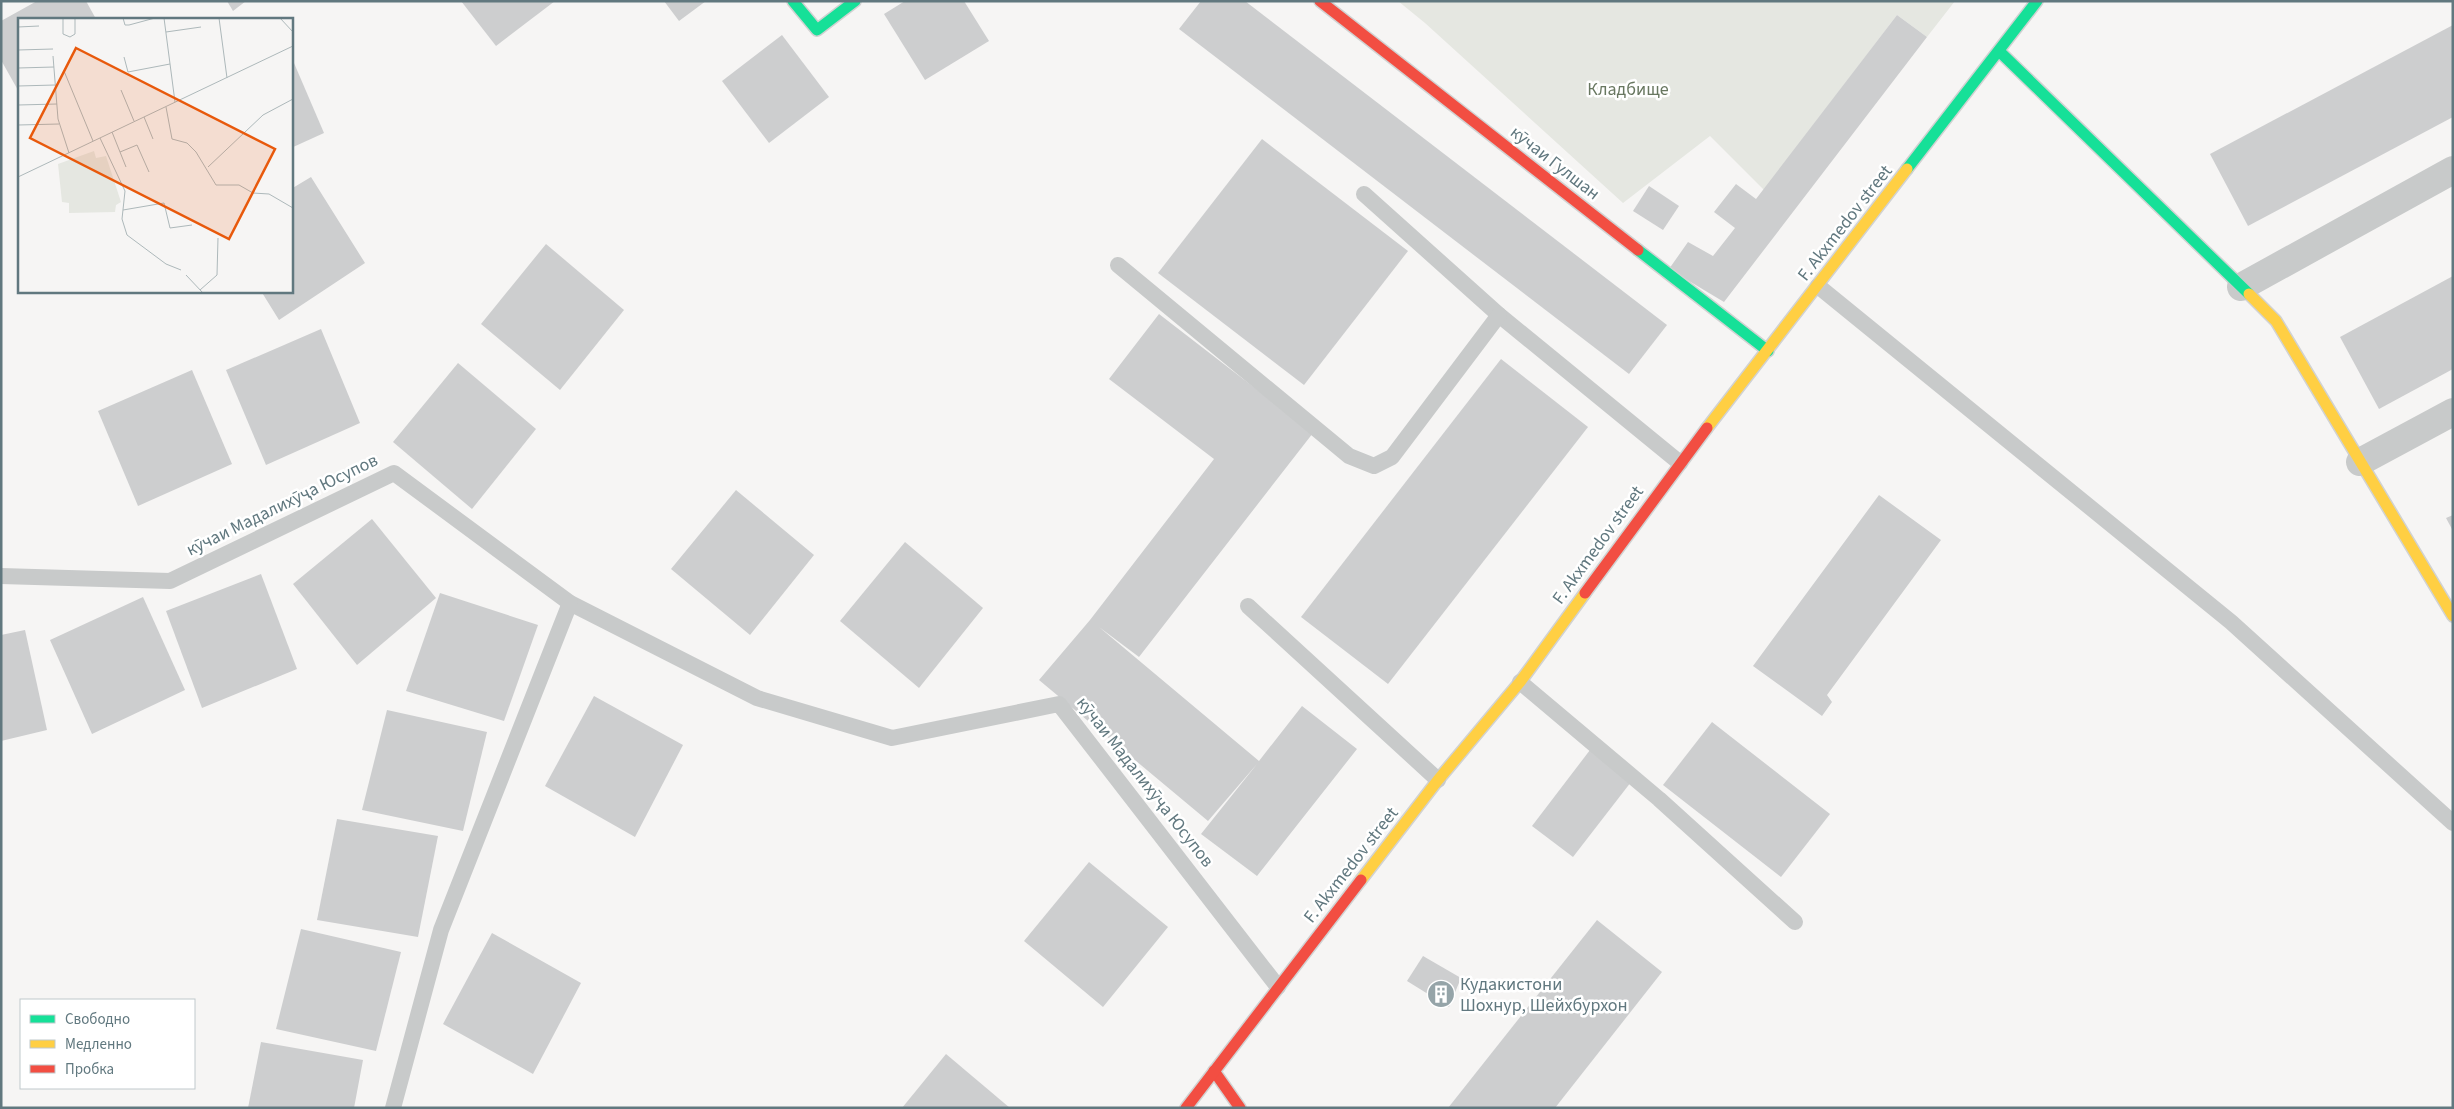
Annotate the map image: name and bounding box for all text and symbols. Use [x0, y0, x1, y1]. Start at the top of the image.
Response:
inset map [18, 18, 292, 292]
park label: Кладбище [1587, 77, 1669, 102]
street label: кӯчаи Гулшан [1505, 120, 1605, 206]
street label: F. Akxmedov street [1792, 160, 1898, 286]
street label: кӯчаи Мадалихӯҷа Юсупов [182, 448, 382, 562]
street label: F. Akxmedov street [1546, 481, 1650, 609]
street label: кӯчаи Мадалихӯҷа Юсупов [1070, 691, 1220, 873]
street label: F. Akxmedov street [1298, 802, 1404, 928]
place label: Кудакистони Шохнур, Шейхбурхон [1460, 972, 1628, 1018]
building icon: Кудакистони Шохнур, Шейхбурхон [1426, 979, 1456, 1009]
legend [20, 999, 195, 1089]
text: Свободно [65, 1009, 130, 1030]
text: Медленно [65, 1034, 132, 1055]
text: Пробка [65, 1059, 114, 1080]

